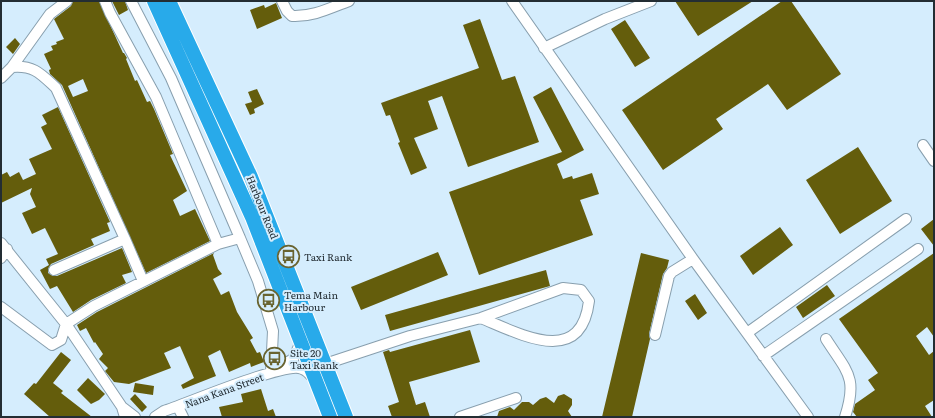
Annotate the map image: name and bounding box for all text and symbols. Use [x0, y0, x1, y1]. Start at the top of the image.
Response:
street label: Harbour Road [243, 173, 283, 241]
bus stop icon: Taxi Rank [275, 243, 301, 269]
place label: Taxi Rank [304, 249, 353, 264]
bus stop icon: Tema Main Harbour [255, 287, 281, 313]
place label: Tema Main Harbour [284, 287, 338, 314]
bus stop icon: Site 20 Taxi Rank [261, 345, 287, 371]
place label: Site 20 Taxi Rank [290, 345, 339, 372]
street label: Nana Kana Street [183, 369, 265, 411]

